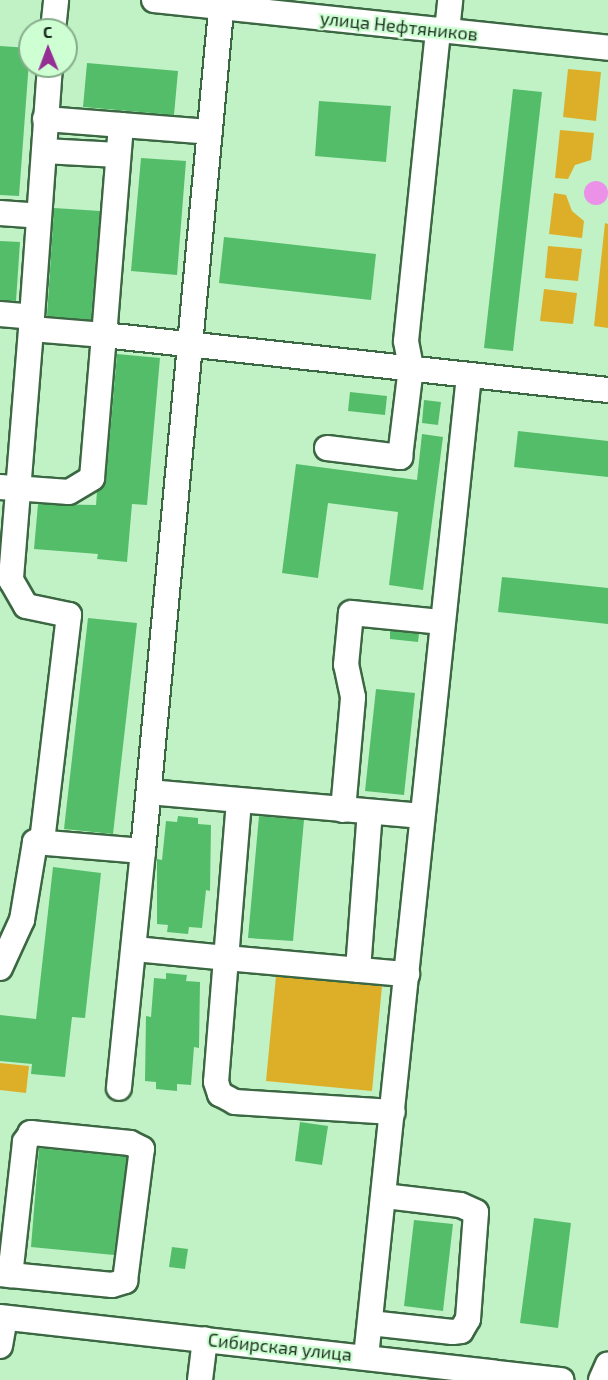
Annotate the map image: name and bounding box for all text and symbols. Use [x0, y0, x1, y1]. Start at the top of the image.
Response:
street label: улица Нефтяников [319, 7, 479, 45]
north arrow [18, 18, 78, 78]
text: С [43, 22, 53, 41]
street label: Сибирская улица [207, 1329, 353, 1365]

